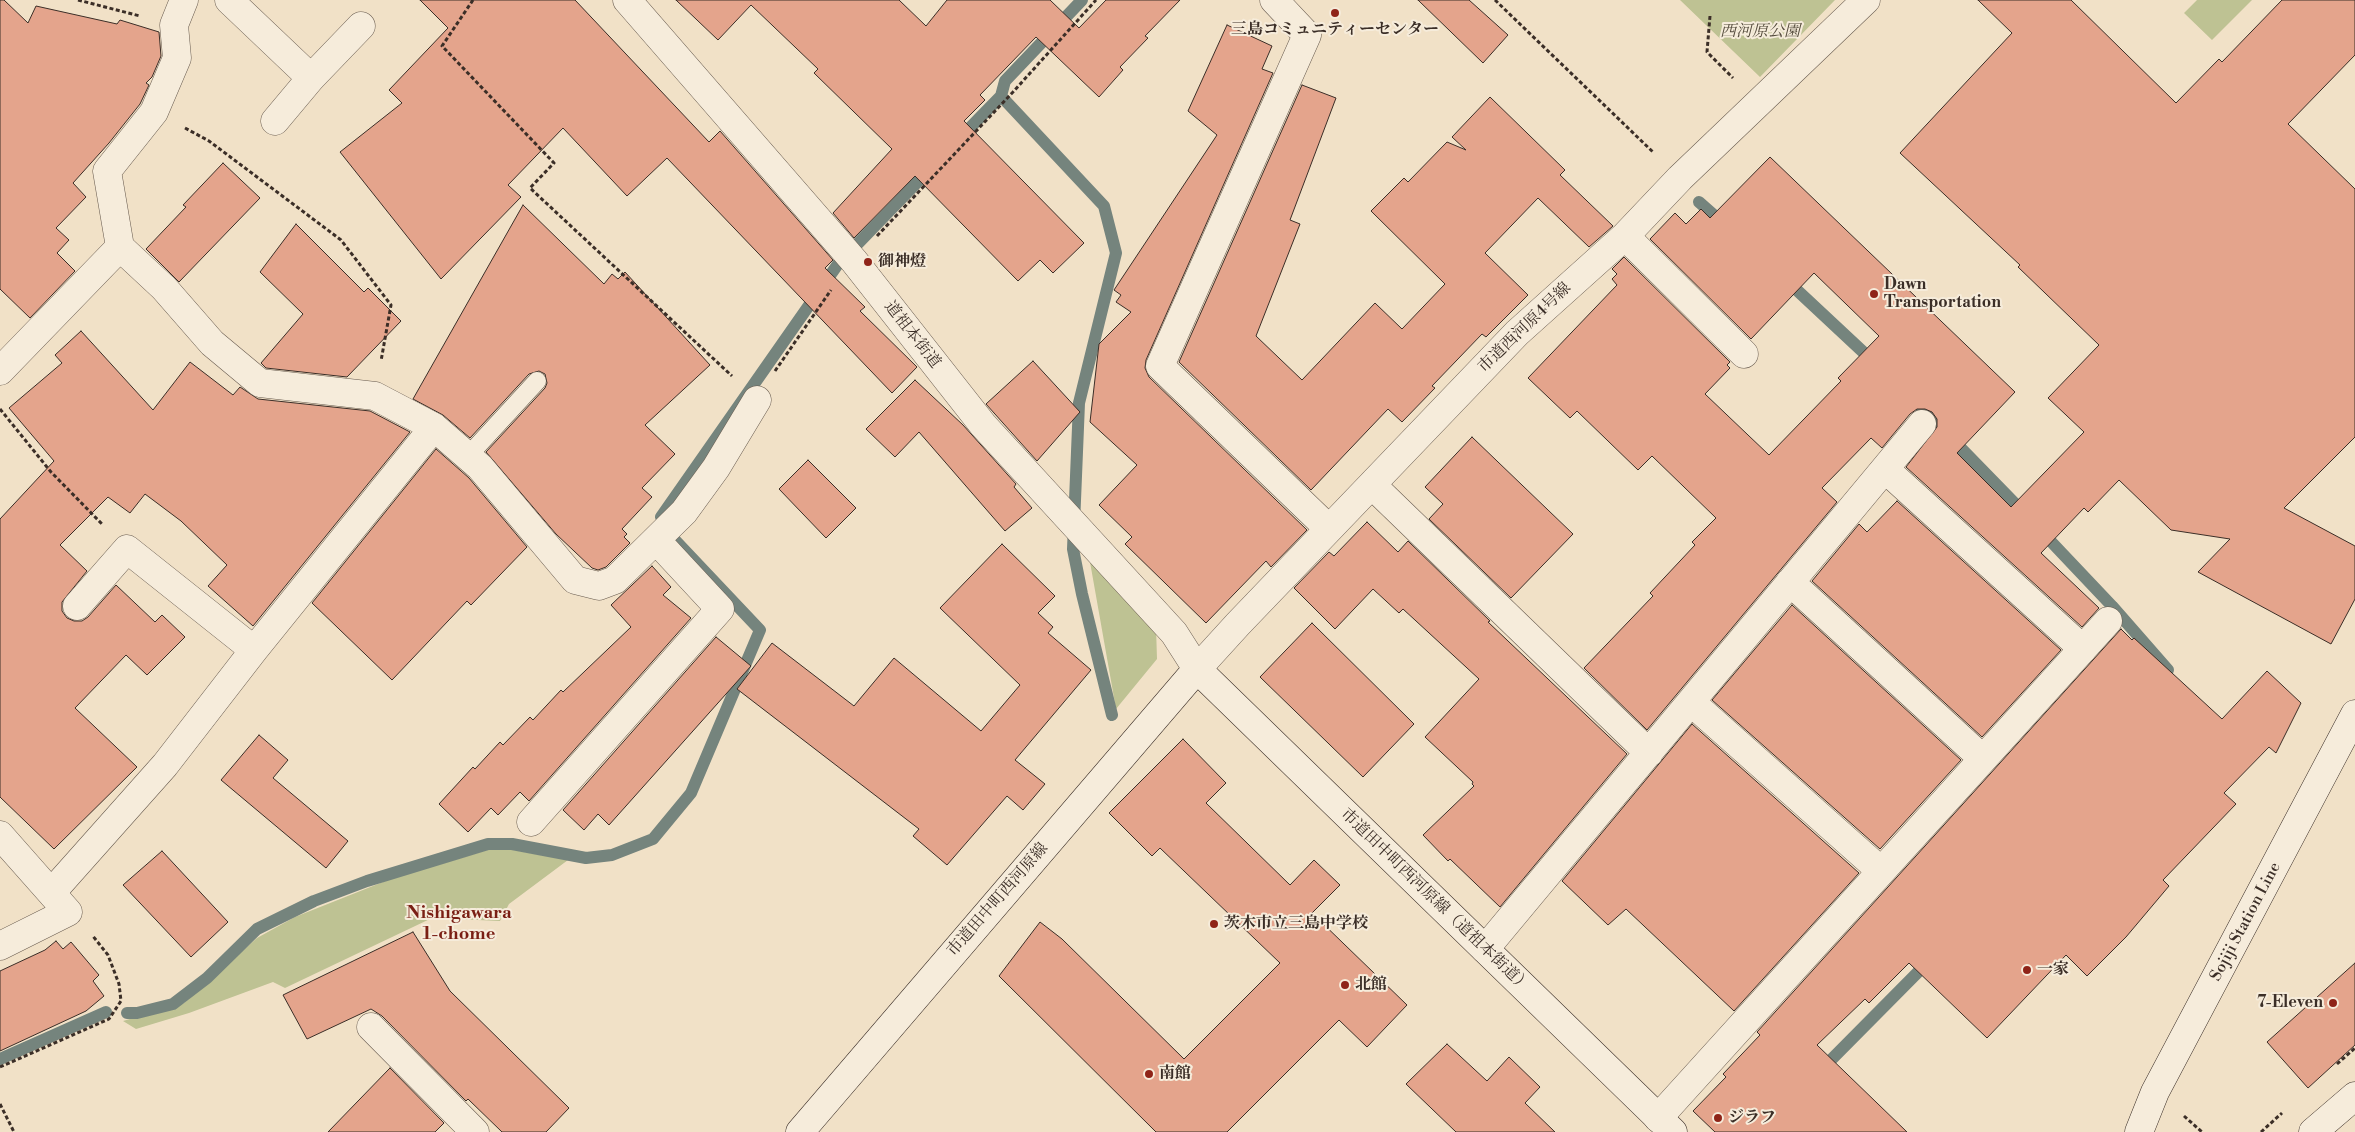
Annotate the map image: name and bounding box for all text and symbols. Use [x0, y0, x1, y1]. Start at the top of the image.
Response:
marker: 三島コミュニティーセンター [1329, 7, 1341, 19]
place label: 三島コミュニティーセンター [1231, 20, 1439, 40]
park label: 西河原公園 [1720, 22, 1800, 42]
place label: 御神燈 [878, 252, 926, 272]
marker: 御神燈 [862, 256, 874, 268]
place label: Dawn Transportation [1884, 275, 2001, 313]
street label: 市道西河原4号線 [1475, 279, 1575, 377]
marker: Dawn Transportation [1868, 288, 1880, 300]
street label: 道祖本街道 [880, 298, 944, 372]
street label: 市道田中町西河原線（道祖本街道） [1336, 805, 1534, 997]
street label: 市道田中町西河原線 [944, 839, 1052, 961]
street label: Sojiji Station Line [2207, 859, 2285, 985]
district label: Nishigawara 1-chome [406, 903, 512, 946]
place label: 茨木市立三島中学校 [1224, 914, 1368, 934]
marker: 茨木市立三島中学校 [1208, 918, 1220, 930]
place label: 一家 [2037, 960, 2069, 980]
marker: 一家 [2021, 964, 2033, 976]
place label: 北館 [1355, 975, 1387, 995]
marker: 北館 [1339, 979, 1351, 991]
place label: 7-Eleven [2257, 993, 2323, 1013]
marker: 7-Eleven [2327, 997, 2339, 1009]
place label: 南館 [1159, 1064, 1191, 1084]
marker: 南館 [1143, 1068, 1155, 1080]
place label: ジラフ [1728, 1108, 1776, 1128]
marker: ジラフ [1712, 1112, 1724, 1124]

